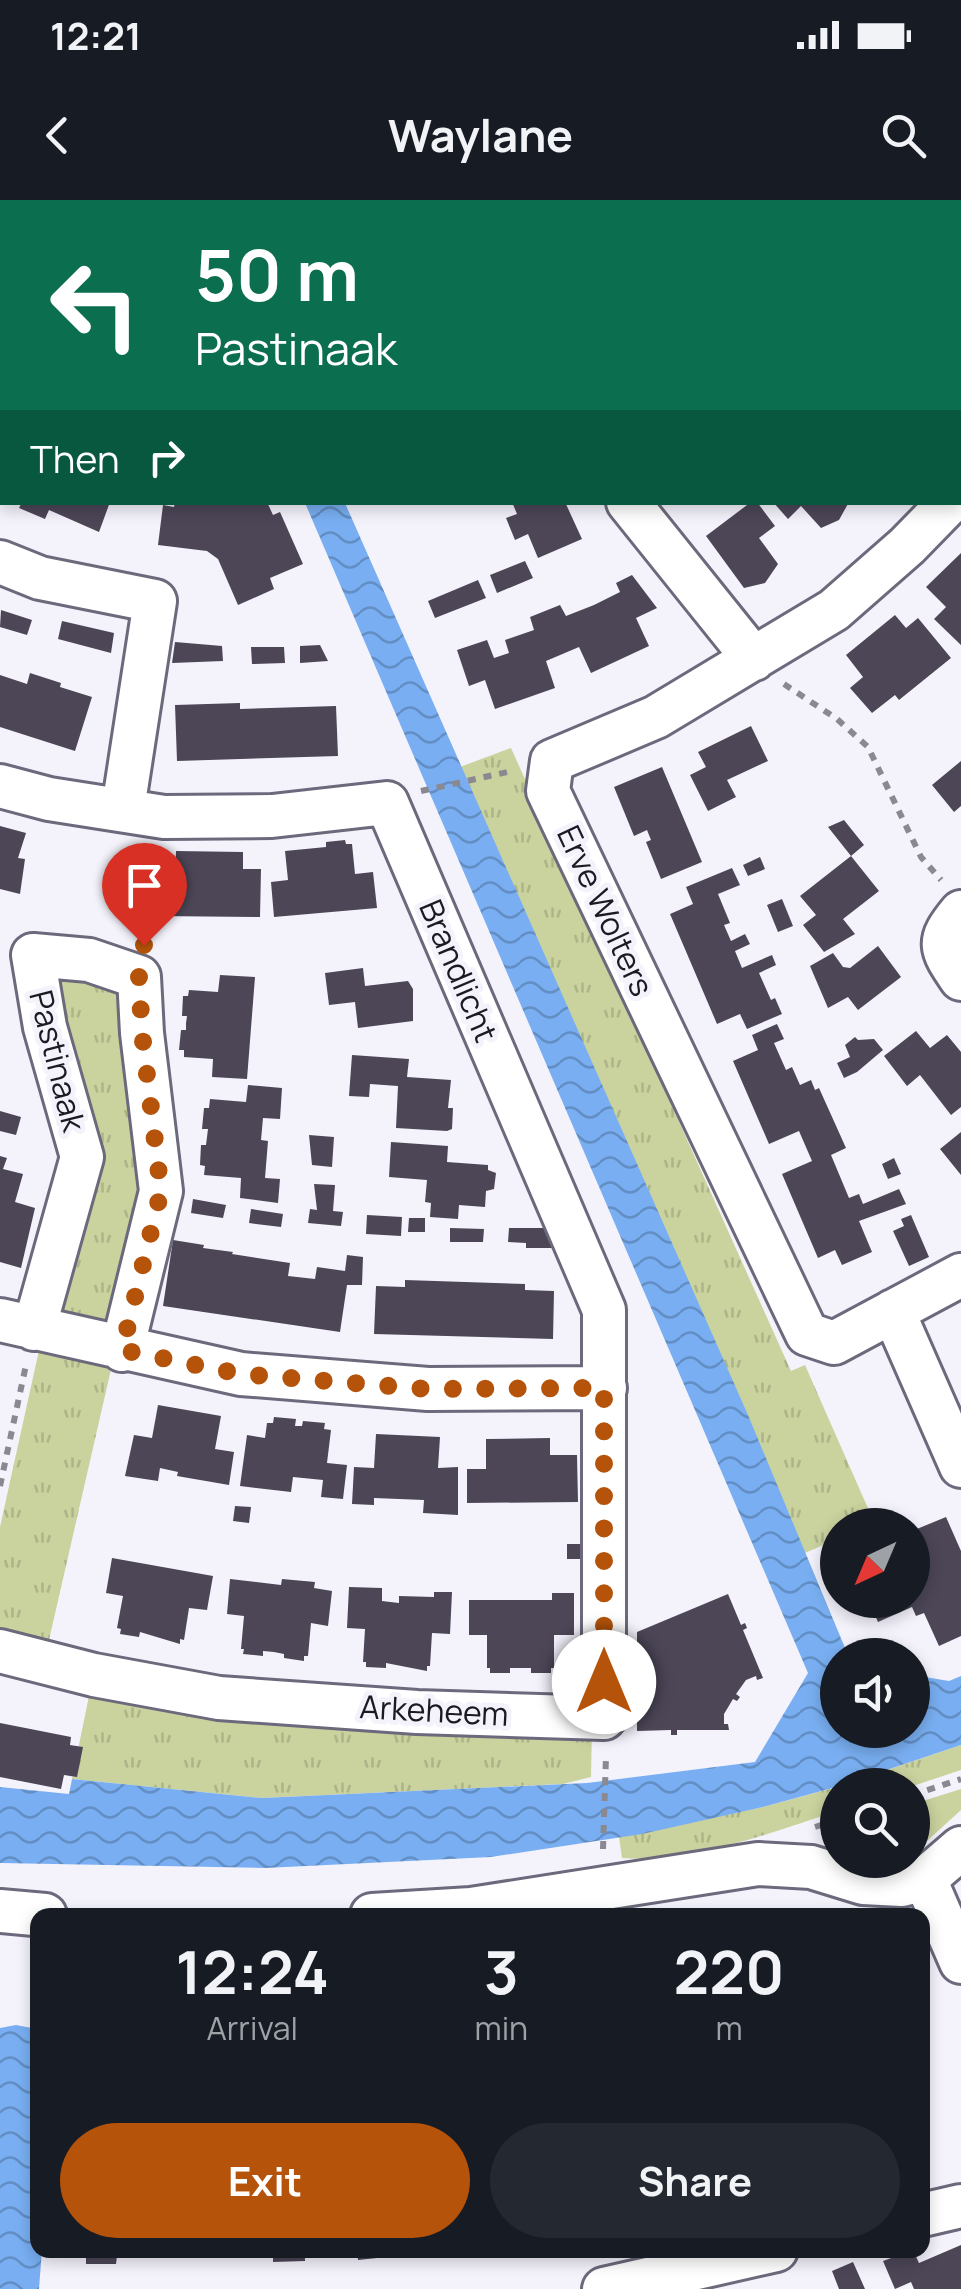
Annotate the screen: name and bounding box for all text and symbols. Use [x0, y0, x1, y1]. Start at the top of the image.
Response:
text: 12:21 [50, 9, 142, 61]
text: Waylane [388, 104, 573, 166]
icon: back [30, 108, 85, 163]
icon: search [876, 108, 931, 163]
text: 50 m [195, 226, 359, 322]
icon: left [30, 240, 160, 370]
text: Pastinaak [195, 317, 397, 379]
icon: right [139, 430, 194, 485]
text: Then [30, 432, 119, 484]
street label: Erve Wolters [547, 818, 665, 1003]
pin [102, 843, 187, 946]
icon: arrive [117, 858, 172, 913]
street label: Brandlicht [409, 893, 509, 1049]
street label: Pastinaak [19, 986, 97, 1137]
north arrow [820, 1508, 930, 1618]
map controls [820, 1508, 930, 1878]
position arrow [552, 1630, 656, 1734]
button: sound [820, 1638, 930, 1748]
street label: Arkeheem [358, 1684, 510, 1736]
button: search [820, 1768, 930, 1878]
text: 12:24 [175, 1930, 329, 2012]
text: 3 [484, 1930, 519, 2012]
text: 220 [674, 1930, 785, 2012]
text: Arrival [207, 2006, 298, 2050]
text: min [475, 2006, 528, 2050]
text: m [716, 2006, 743, 2050]
button: Exit [60, 2123, 470, 2238]
button: Share [490, 2123, 900, 2238]

